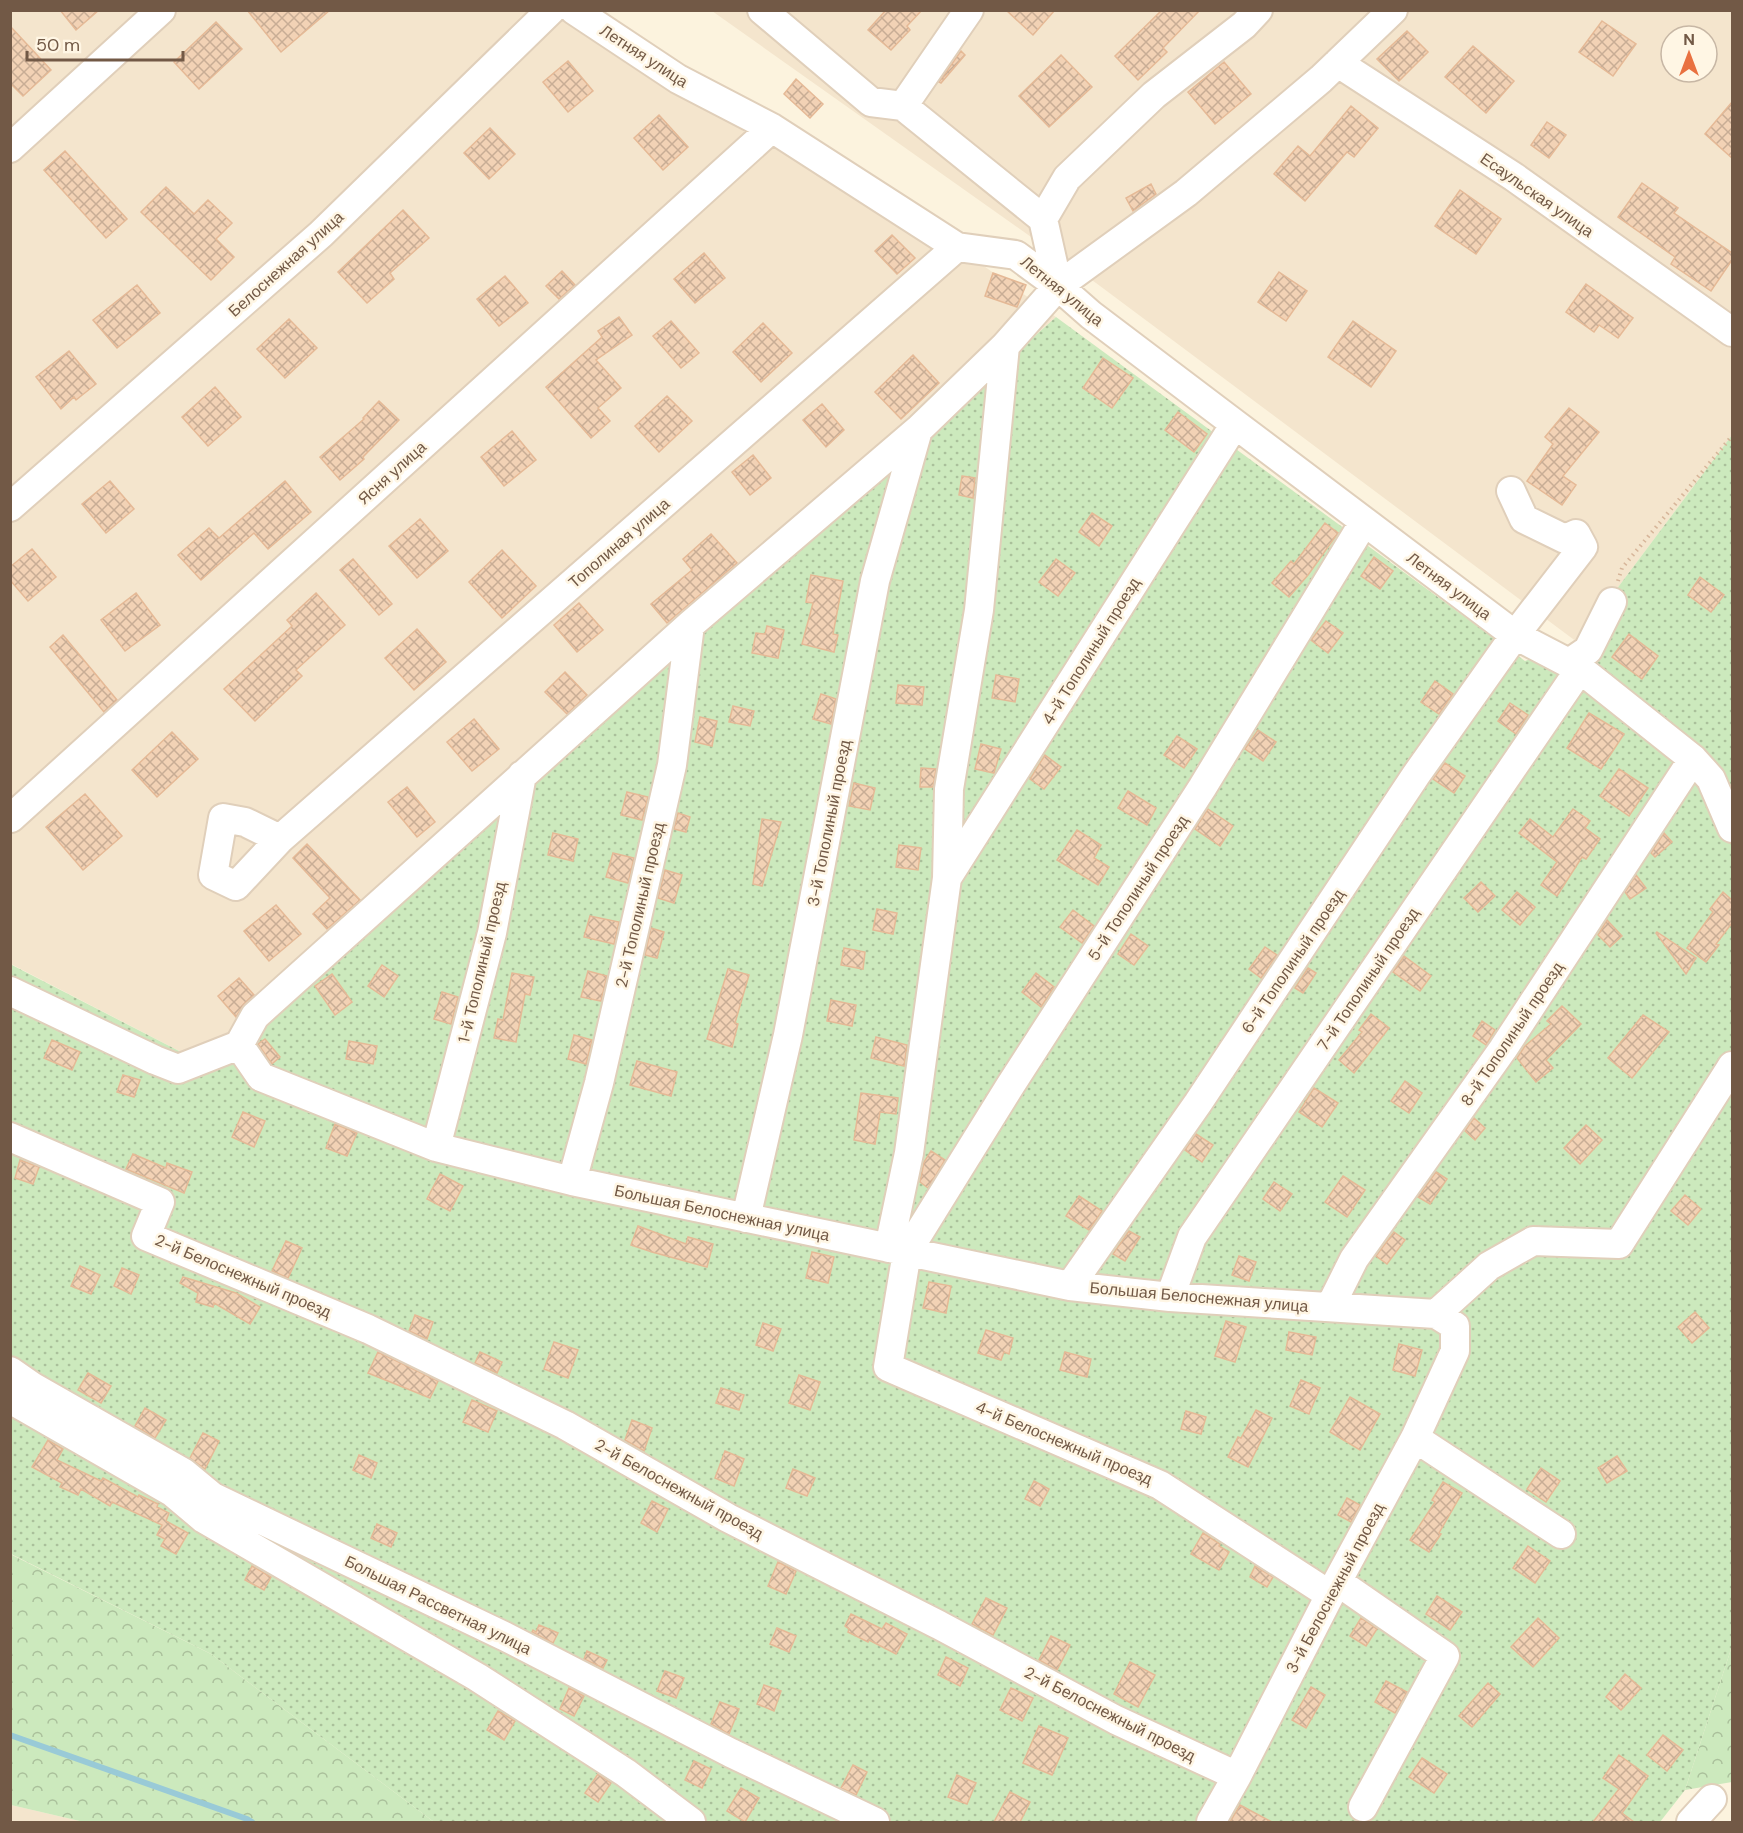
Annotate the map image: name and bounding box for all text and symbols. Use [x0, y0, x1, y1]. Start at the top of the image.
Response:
street label: Летняя улица [596, 20, 692, 92]
scale bar [27, 24, 183, 62]
north arrow [1659, 24, 1719, 84]
text: N [1683, 29, 1695, 50]
text: 50 m [36, 33, 80, 57]
street label: Есаульская улица [1476, 148, 1598, 242]
street label: Белоснежная улица [224, 207, 348, 321]
street label: Летняя улица [1016, 251, 1108, 331]
street label: Ясня улица [353, 437, 431, 509]
street label: Тополиная улица [564, 493, 674, 593]
street label: Летняя улица [1403, 547, 1496, 625]
street label: 4-й Тополиный проезд [1037, 573, 1145, 728]
street label: 3-й Тополиный проезд [803, 737, 856, 908]
street label: 5-й Тополиный проезд [1083, 811, 1193, 965]
street label: 2-й Тополиный проезд [611, 820, 669, 990]
street label: 1-й Тополиный проезд [453, 879, 511, 1045]
street label: 6-й Тополиный проезд [1237, 884, 1350, 1037]
street label: 7-й Тополиный проезд [1312, 903, 1424, 1054]
street label: 8-й Тополиный проезд [1456, 957, 1568, 1110]
street label: Большая Белоснежная улица [612, 1180, 832, 1246]
street label: 2-й Белоснежный проезд [152, 1229, 335, 1323]
street label: Большая Белоснежная улица [1089, 1277, 1309, 1317]
street label: 4-й Белоснежный проезд [972, 1396, 1156, 1490]
street label: 2-й Белоснежный проезд [591, 1434, 768, 1544]
street label: 3-й Белоснежный проезд [1281, 1499, 1389, 1677]
street label: Большая Рассветная улица [341, 1551, 535, 1659]
street label: 2-й Белоснежный проезд [1021, 1662, 1200, 1767]

